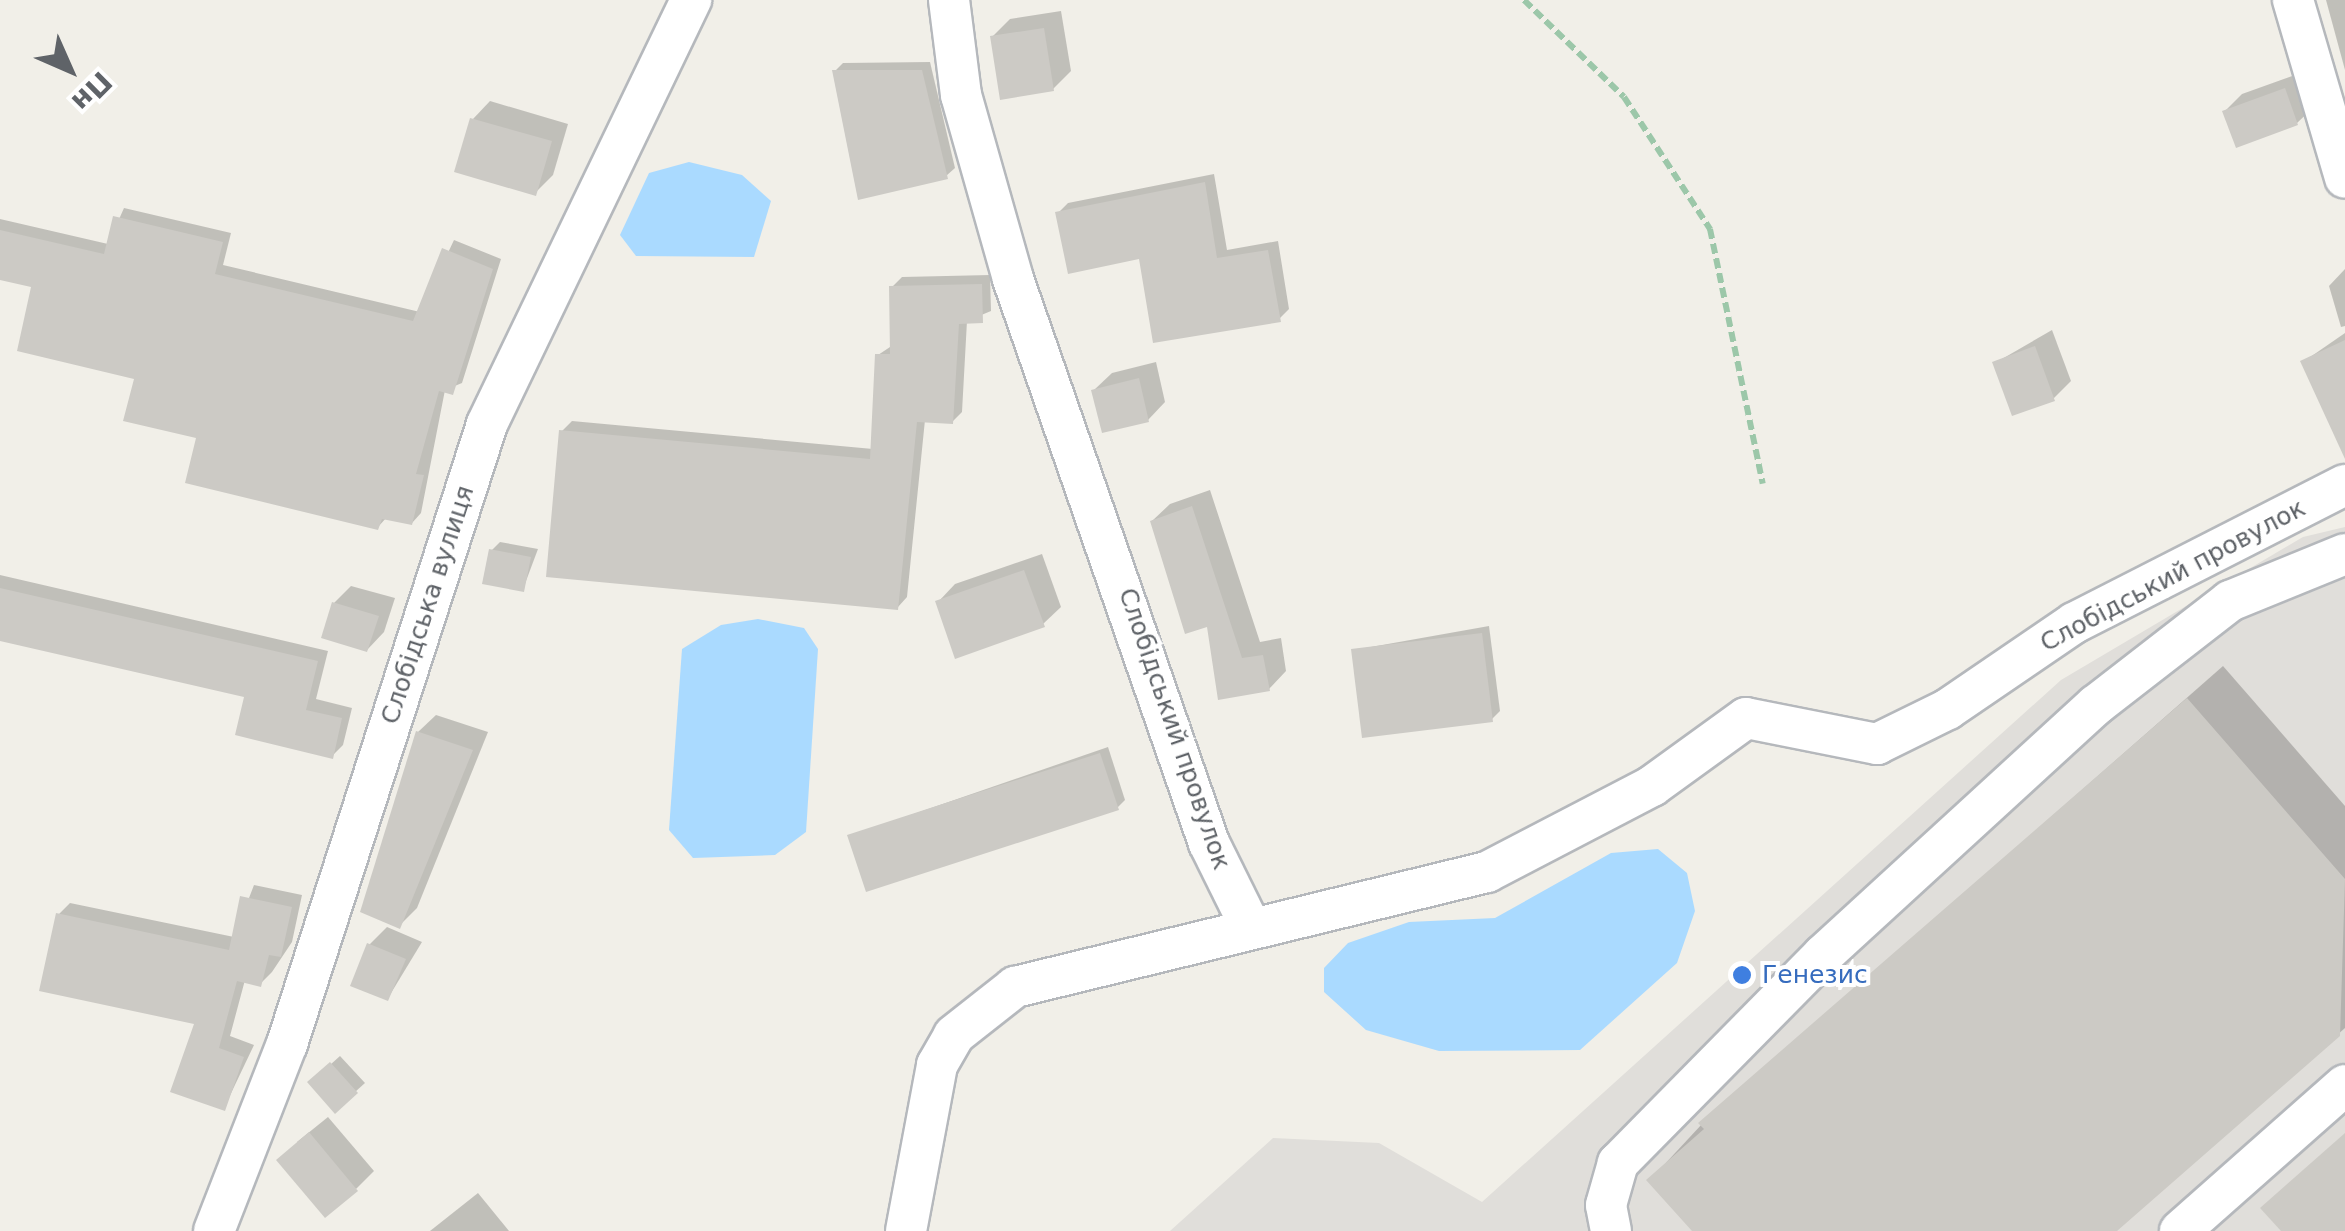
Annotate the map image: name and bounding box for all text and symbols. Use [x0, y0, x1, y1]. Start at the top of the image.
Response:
north arrow [20, 20, 120, 120]
text: Пн [65, 65, 118, 118]
street label: Слобідська вулиця [375, 482, 481, 728]
street label: Слобідський провулок [2035, 493, 2311, 659]
street label: Слобідський провулок [1112, 584, 1236, 874]
place label: Генезис [1762, 960, 1868, 990]
marker: Генезис [1731, 964, 1753, 986]

